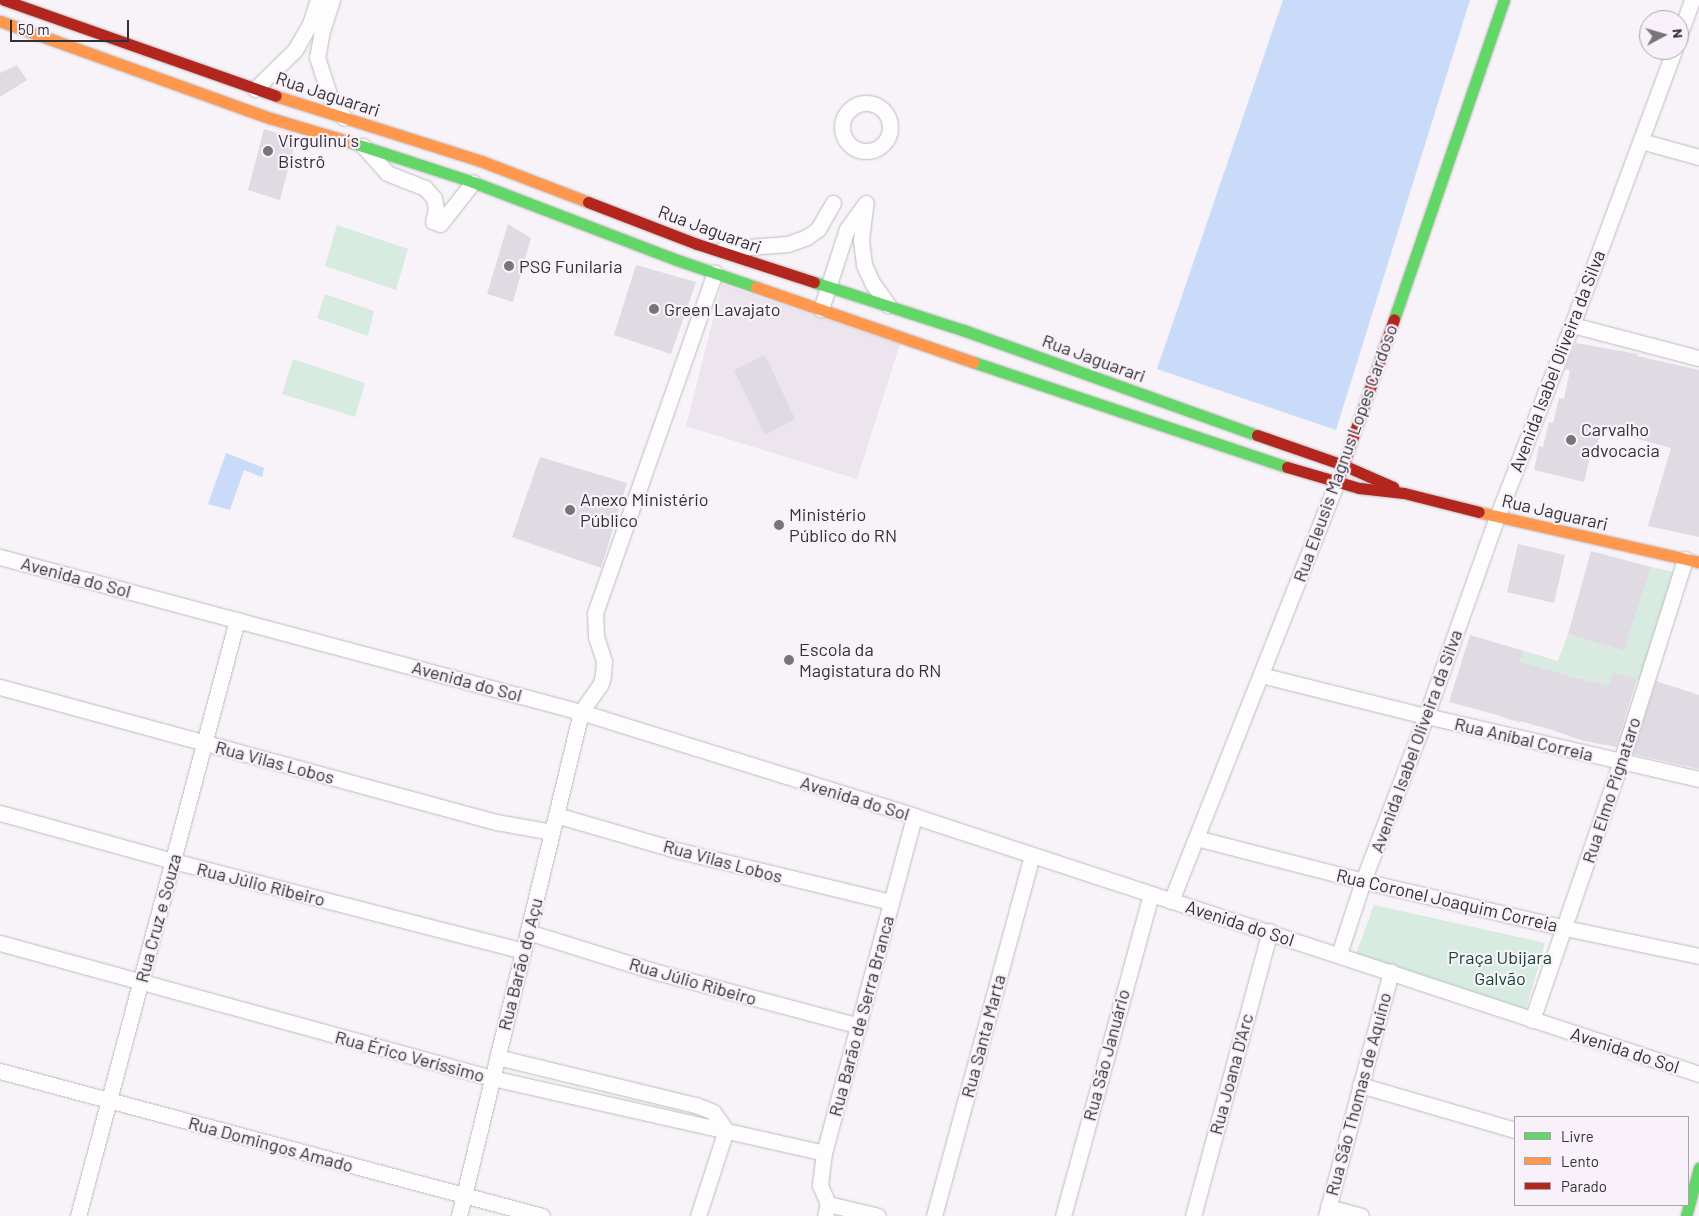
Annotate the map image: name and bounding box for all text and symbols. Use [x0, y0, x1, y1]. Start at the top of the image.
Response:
scale bar [12, 10, 131, 42]
north arrow [1639, 10, 1689, 60]
text: 50 m [18, 20, 50, 38]
text: N [1669, 28, 1687, 39]
street label: Rua Jaguarari [273, 67, 383, 121]
place label: Virgulinu´s Bistrô [278, 130, 359, 172]
marker: Virgulinu´s Bistrô [262, 145, 274, 157]
street label: Rua Jaguarari [655, 200, 765, 258]
street label: Avenida Isabel Oliveira da Silva [1505, 247, 1609, 475]
place label: PSG Funilaria [519, 255, 622, 277]
marker: PSG Funilaria [503, 260, 515, 272]
place label: Green Lavajato [664, 298, 780, 320]
marker: Green Lavajato [648, 303, 660, 315]
street label: Rua Eleusis Magnus Lopes Cardoso [1288, 321, 1402, 585]
street label: Rua Jaguarari [1039, 329, 1149, 387]
place label: Carvalho advocacia [1581, 419, 1660, 462]
marker: Carvalho advocacia [1565, 434, 1577, 446]
place label: Anexo Ministério Público [580, 489, 709, 532]
street label: Rua Jaguarari [1500, 489, 1610, 535]
marker: Anexo Ministério Público [564, 504, 576, 516]
place label: Ministério Público do RN [789, 504, 897, 546]
marker: Ministério Público do RN [773, 519, 785, 531]
street label: Avenida do Sol [19, 552, 133, 602]
street label: Avenida Isabel Oliveira da Silva [1366, 627, 1466, 855]
place label: Escola da Magistatura do RN [799, 639, 942, 682]
marker: Escola da Magistatura do RN [783, 654, 795, 666]
street label: Avenida do Sol [410, 656, 524, 706]
street label: Rua Aníbal Correia [1452, 713, 1596, 765]
street label: Rua Elmo Pignataro [1577, 714, 1645, 866]
street label: Rua Vilas Lobos [213, 736, 337, 788]
street label: Avenida do Sol [798, 771, 912, 825]
street label: Rua Vilas Lobos [661, 835, 785, 887]
street label: Rua Cruz e Souza [130, 851, 186, 985]
street label: Rua Júlio Ribeiro [195, 858, 327, 910]
street label: Rua Coronel Joaquim Correia [1334, 864, 1560, 936]
street label: Avenida do Sol [1183, 895, 1297, 951]
street label: Rua Barão do Açu [493, 896, 547, 1032]
street label: Rua Barão de Serra Branca [824, 913, 898, 1119]
park label: Praça Ubijara Galvão [1448, 947, 1552, 990]
street label: Rua Júlio Ribeiro [627, 953, 759, 1009]
street label: Rua Santa Marta [956, 972, 1010, 1100]
street label: Rua São Januário [1078, 987, 1134, 1123]
street label: Rua São Thomas de Aquino [1320, 990, 1396, 1198]
street label: Rua Joana D'Arc [1204, 1011, 1258, 1137]
street label: Avenida do Sol [1568, 1022, 1682, 1078]
street label: Rua Érico Veríssimo [333, 1026, 487, 1086]
street label: Rua Domingos Amado [186, 1112, 356, 1176]
legend [1514, 1116, 1689, 1206]
text: Livre [1561, 1127, 1594, 1145]
text: Lento [1561, 1152, 1599, 1170]
text: Parado [1561, 1177, 1607, 1195]

